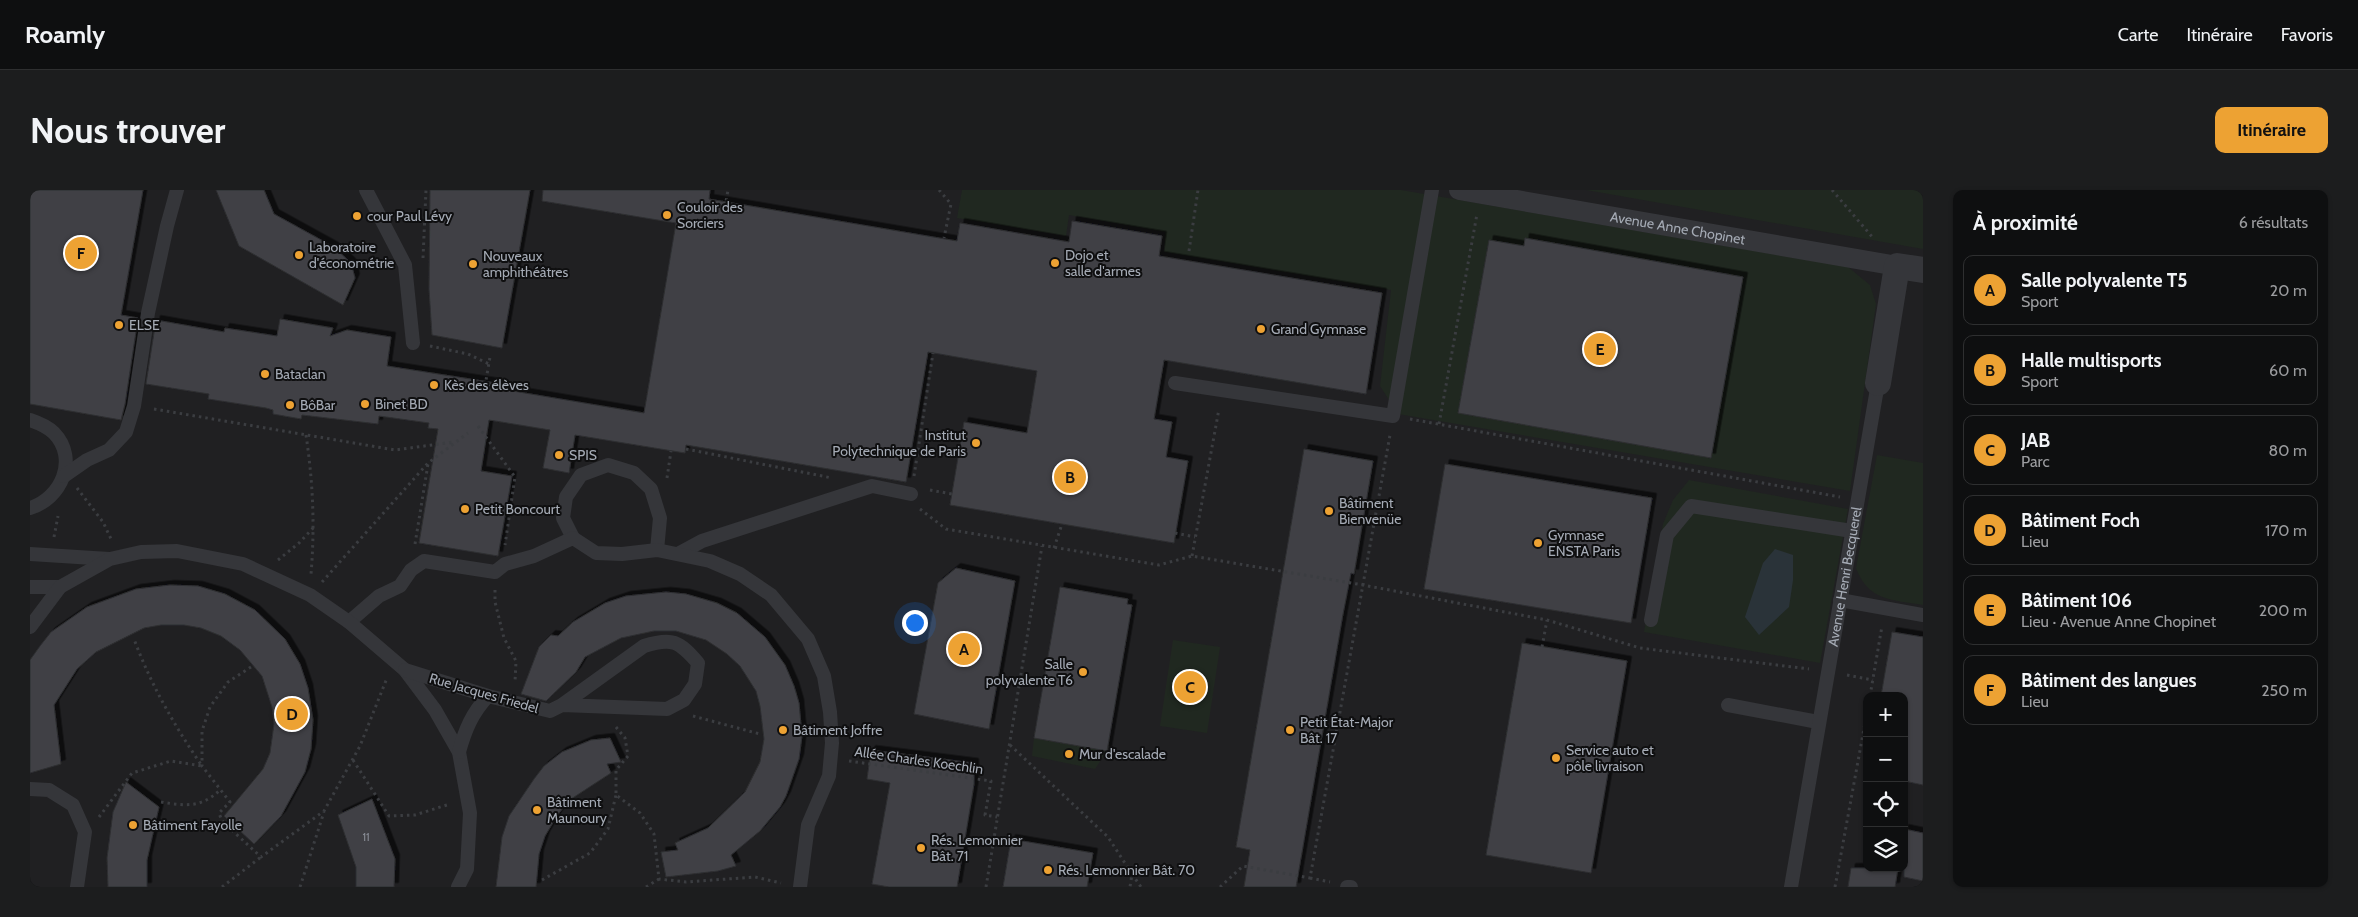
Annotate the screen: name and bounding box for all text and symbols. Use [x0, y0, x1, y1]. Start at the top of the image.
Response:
text: Roamly [25, 20, 105, 49]
text: Carte [2118, 24, 2158, 46]
text: Itinéraire [2186, 24, 2253, 46]
text: Favoris [2281, 24, 2333, 46]
button: Itinéraire [2215, 107, 2328, 153]
text: Nous trouver [30, 109, 225, 152]
place label: Couloir des Sorciers [677, 198, 743, 232]
place label: cour Paul Lévy [367, 207, 452, 225]
street label: Avenue Anne Chopinet [1609, 207, 1747, 249]
marker: Couloir des Sorciers [661, 209, 673, 221]
marker: cour Paul Lévy [351, 210, 363, 222]
text: À proximité [1973, 210, 2078, 235]
text: 6 résultats [2239, 213, 2308, 232]
pin: F [65, 234, 97, 272]
place label: Laboratoire d'économétrie [309, 238, 394, 272]
place label: Dojo et salle d'armes [1065, 246, 1141, 280]
place label: Nouveaux amphithéâtres [483, 247, 569, 281]
marker: Laboratoire d'économétrie [293, 249, 305, 261]
marker: Dojo et salle d'armes [1049, 257, 1061, 269]
marker: Nouveaux amphithéâtres [467, 258, 479, 270]
text: Salle polyvalente T5 [2021, 269, 2187, 292]
text: A [1985, 281, 1995, 300]
text: 20 m [2270, 281, 2307, 300]
text: Sport [2021, 292, 2058, 311]
place label: ELSE [129, 316, 160, 334]
marker: ELSE [113, 319, 125, 331]
place label: Grand Gymnase [1271, 320, 1366, 338]
marker: Grand Gymnase [1255, 323, 1267, 335]
pin: E [1584, 330, 1616, 368]
text: Halle multisports [2021, 349, 2162, 372]
text: B [1985, 361, 1995, 380]
text: 60 m [2269, 361, 2307, 380]
place label: Bataclan [275, 365, 326, 383]
marker: Bataclan [259, 368, 271, 380]
text: Sport [2021, 372, 2058, 391]
place label: Kès des élèves [444, 376, 529, 394]
marker: Kès des élèves [428, 379, 440, 391]
place label: Binet BD [375, 395, 428, 413]
place label: BôBar [300, 396, 336, 414]
marker: Binet BD [359, 398, 371, 410]
marker: BôBar [284, 399, 296, 411]
place label: Institut Polytechnique de Paris [832, 426, 966, 460]
text: JAB [2021, 429, 2050, 452]
marker: Institut Polytechnique de Paris [970, 437, 982, 449]
text: C [1985, 441, 1995, 460]
text: 80 m [2269, 441, 2307, 460]
place label: SPIS [569, 446, 597, 464]
marker: SPIS [553, 449, 565, 461]
text: Parc [2021, 452, 2050, 471]
pin: B [1054, 458, 1086, 496]
place label: Bâtiment Bienvenüe [1339, 494, 1401, 528]
place label: Petit Boncourt [475, 500, 560, 518]
marker: Petit Boncourt [459, 503, 471, 515]
marker: Bâtiment Bienvenüe [1323, 505, 1335, 517]
street label: Avenue Henri Becquerel [1824, 505, 1866, 648]
text: Bâtiment Foch [2021, 509, 2140, 532]
text: D [1984, 521, 1996, 540]
text: 170 m [2265, 521, 2307, 540]
place label: Gymnase ENSTA Paris [1548, 526, 1620, 560]
text: Lieu [2021, 532, 2049, 551]
marker: Gymnase ENSTA Paris [1532, 537, 1544, 549]
text: Bâtiment 106 [2021, 589, 2132, 612]
text: E [1985, 601, 1995, 620]
text: 200 m [2259, 601, 2307, 620]
your location [902, 610, 928, 636]
text: Lieu · Avenue Anne Chopinet [2021, 612, 2216, 631]
pin: A [948, 630, 980, 668]
place label: Salle polyvalente T6 [986, 655, 1073, 689]
marker: Salle polyvalente T6 [1077, 666, 1089, 678]
pin: C [1174, 668, 1206, 706]
street label: Rue Jacques Friedel [427, 669, 541, 717]
text: Bâtiment des langues [2021, 669, 2197, 692]
text: F [1986, 681, 1994, 700]
text: 250 m [2261, 681, 2307, 700]
map controls [1863, 692, 1908, 872]
button: + [1863, 692, 1908, 737]
text: Lieu [2021, 692, 2049, 711]
pin: D [276, 695, 308, 733]
place label: Petit État-Major Bât. 17 [1300, 713, 1394, 747]
place label: Bâtiment Joffre [793, 721, 882, 739]
marker: Bâtiment Joffre [777, 724, 789, 736]
marker: Petit État-Major Bât. 17 [1284, 724, 1296, 736]
button: − [1863, 737, 1908, 782]
place label: Service auto et pôle livraison [1566, 741, 1654, 775]
street label: Allée Charles Koechlin [854, 742, 985, 778]
place label: Mur d'escalade [1079, 745, 1166, 763]
marker: Mur d'escalade [1063, 748, 1075, 760]
marker: Service auto et pôle livraison [1550, 752, 1562, 764]
button: locate [1863, 782, 1908, 827]
place label: Bâtiment Maunoury [547, 793, 607, 827]
marker: Bâtiment Maunoury [531, 804, 543, 816]
place label: Bâtiment Fayolle [143, 816, 242, 834]
marker: Bâtiment Fayolle [127, 819, 139, 831]
button: layers [1863, 827, 1908, 872]
house number: 11 [362, 830, 370, 844]
place label: Rés. Lemonnier Bât. 71 [931, 831, 1023, 865]
marker: Rés. Lemonnier Bât. 71 [915, 842, 927, 854]
place label: Rés. Lemonnier Bât. 70 [1058, 861, 1195, 879]
marker: Rés. Lemonnier Bât. 70 [1042, 864, 1054, 876]

